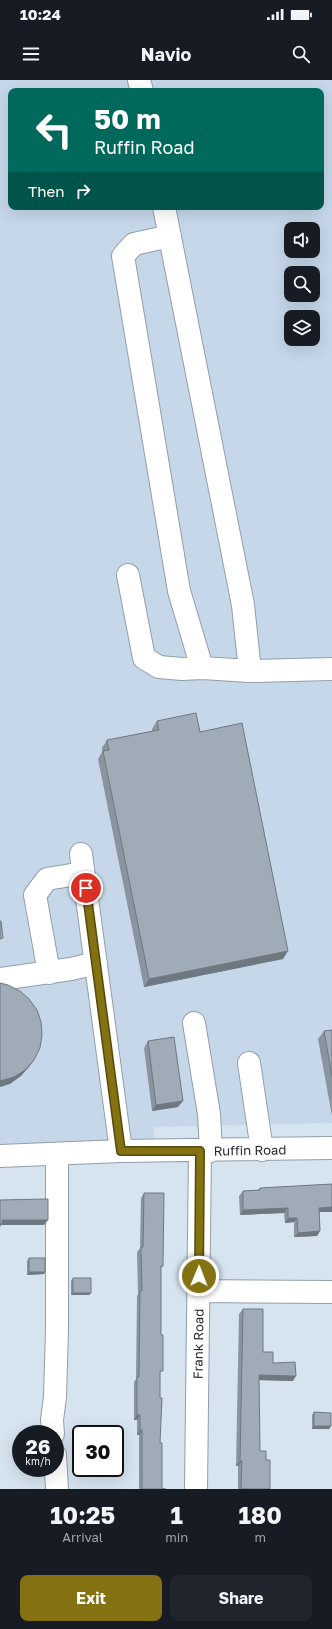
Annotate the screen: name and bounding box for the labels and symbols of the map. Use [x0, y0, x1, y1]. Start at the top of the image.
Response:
pin [69, 871, 103, 905]
street label: Ruffin Road [214, 1141, 286, 1159]
position arrow [178, 1255, 220, 1297]
street label: Frank Road [189, 1309, 207, 1379]
speed limit sign: 30 [72, 1425, 124, 1477]

